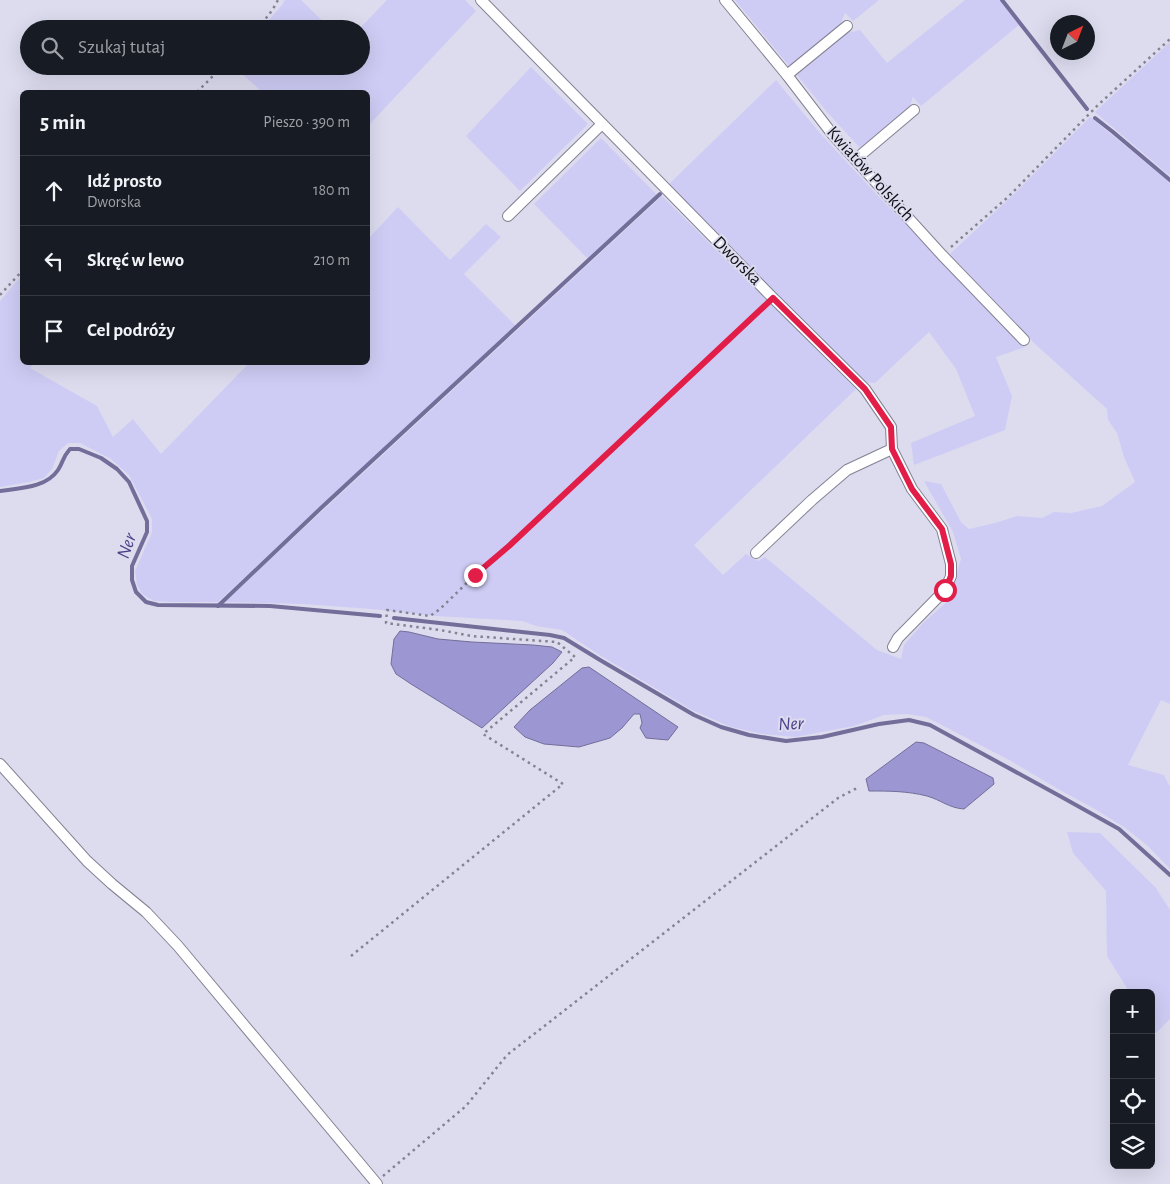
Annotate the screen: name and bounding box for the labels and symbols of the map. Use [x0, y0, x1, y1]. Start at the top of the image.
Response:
north arrow [1050, 15, 1095, 60]
street label: Kwiatów Polskich [823, 123, 917, 225]
street label: Dworska [709, 233, 765, 289]
water label: Ner [114, 530, 140, 561]
route end [464, 564, 487, 587]
route start [934, 579, 957, 602]
water label: Ner [778, 714, 805, 734]

